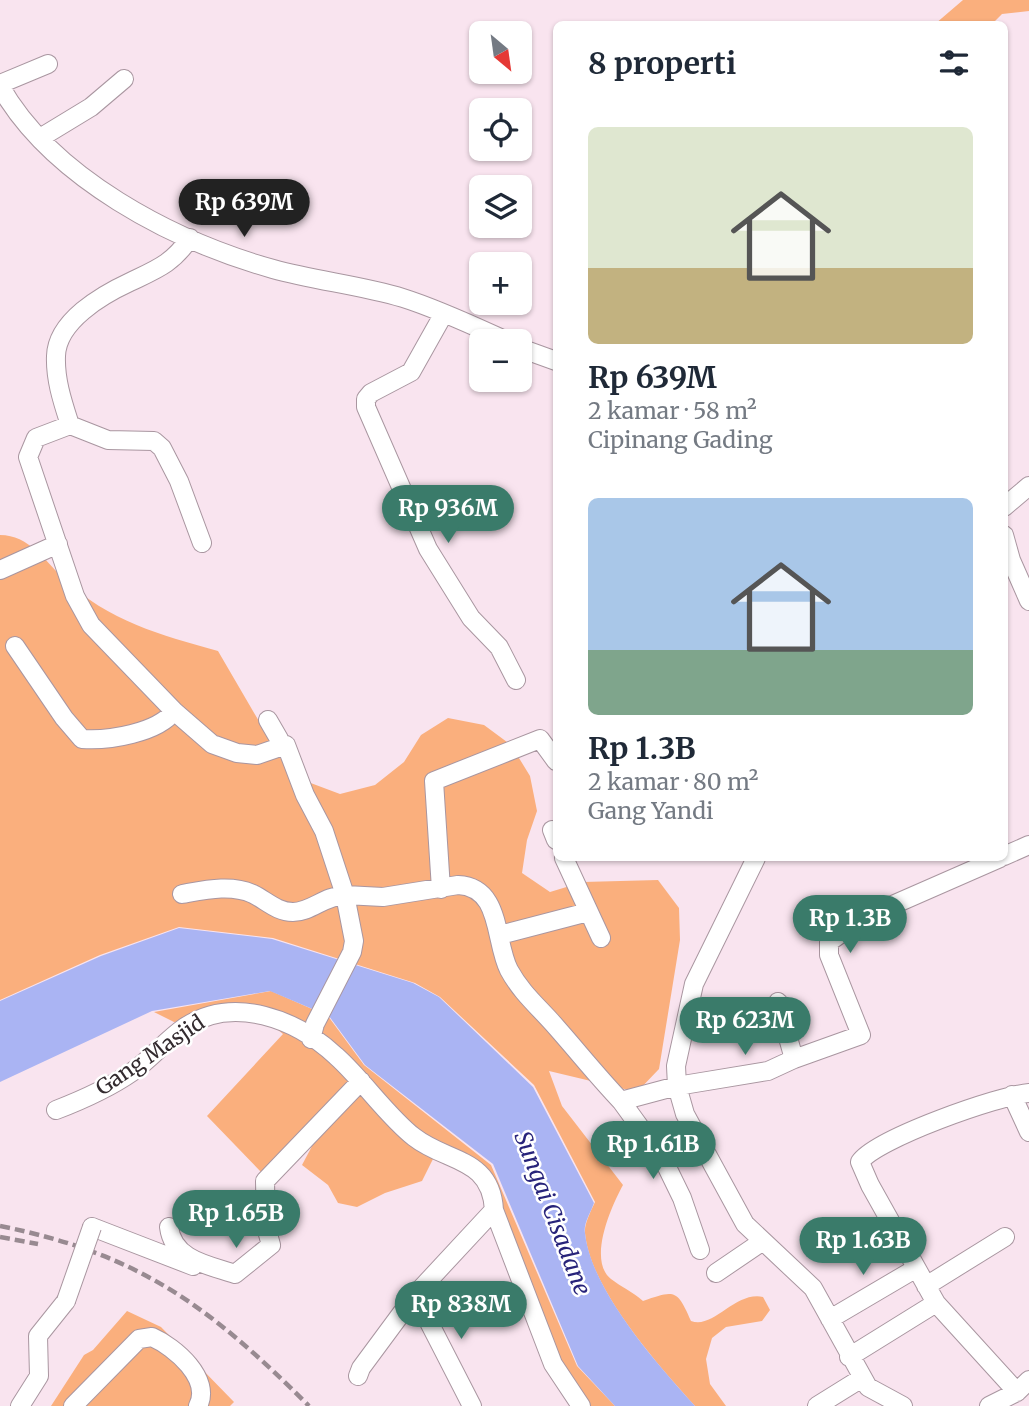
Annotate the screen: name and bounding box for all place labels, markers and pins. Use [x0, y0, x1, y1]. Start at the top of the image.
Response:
pin: Rp 639M [179, 180, 309, 239]
pin: Rp 936M [383, 486, 513, 545]
pin: Rp 1.3B [785, 895, 915, 955]
pin: Rp 623M [680, 998, 810, 1057]
pin: Rp 1.61B [581, 1122, 725, 1181]
pin: Rp 1.65B [164, 1190, 308, 1250]
pin: Rp 1.63B [791, 1218, 935, 1277]
pin: Rp 838M [396, 1282, 526, 1341]

